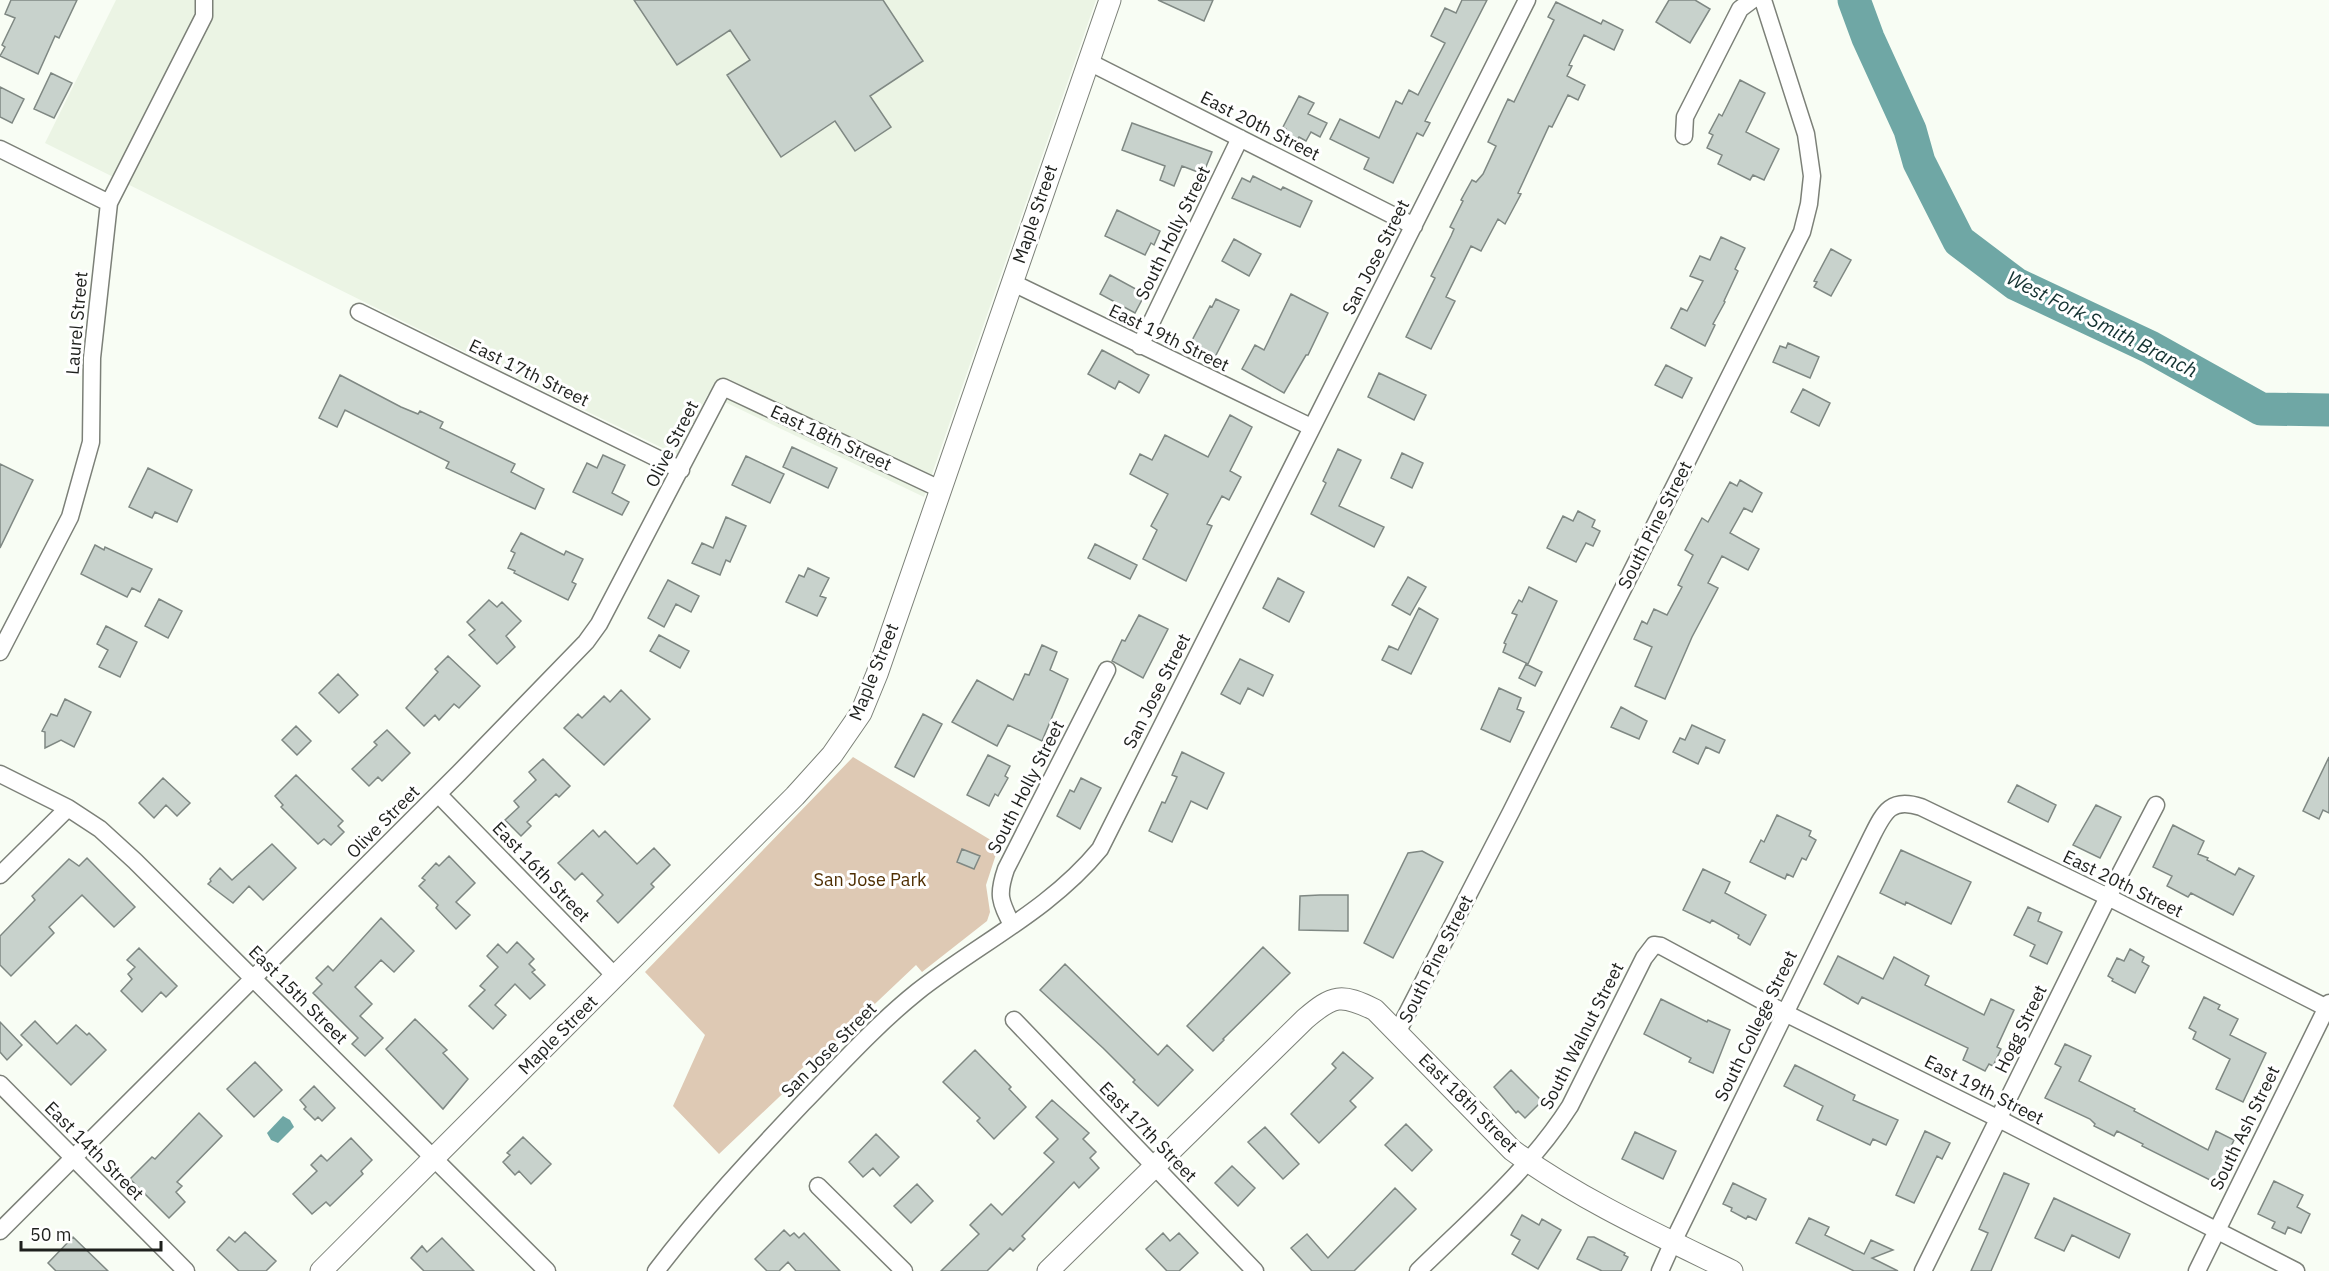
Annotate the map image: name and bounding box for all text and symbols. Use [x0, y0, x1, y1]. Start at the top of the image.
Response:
street label: East 20th Street [1197, 86, 1324, 166]
street label: Maple Street [1007, 161, 1062, 266]
street label: South Holly Street [1130, 162, 1215, 304]
street label: San Jose Street [1337, 195, 1414, 318]
water label: West Fork Smith Branch [2002, 264, 2202, 383]
street label: Laurel Street [61, 270, 92, 376]
street label: East 19th Street [1105, 298, 1233, 377]
street label: East 17th Street [465, 333, 593, 412]
street label: Olive Street [640, 397, 703, 491]
street label: East 18th Street [767, 399, 895, 476]
street label: South Pine Street [1612, 457, 1697, 593]
street label: Maple Street [844, 620, 904, 724]
street label: San Jose Street [1118, 629, 1195, 752]
street label: South Holly Street [982, 716, 1069, 857]
street label: Olive Street [341, 780, 424, 863]
street label: East 16th Street [488, 817, 595, 927]
street label: East 20th Street [2059, 844, 2187, 923]
park label: San Jose Park [813, 868, 927, 891]
street label: South Pine Street [1393, 891, 1478, 1027]
street label: East 15th Street [244, 940, 353, 1049]
street label: South College Street [1709, 946, 1802, 1105]
street label: South Walnut Street [1534, 958, 1629, 1113]
street label: Hogg Street [1989, 981, 2052, 1077]
street label: Maple Street [513, 990, 602, 1079]
street label: San Jose Street [776, 997, 881, 1102]
street label: East 18th Street [1414, 1048, 1523, 1157]
street label: East 19th Street [1921, 1050, 2048, 1130]
street label: South Ash Street [2204, 1062, 2285, 1194]
street label: East 17th Street [1095, 1077, 1202, 1187]
street label: East 14th Street [40, 1096, 149, 1205]
scale bar [21, 1214, 160, 1252]
text: 50 m [30, 1223, 72, 1246]

